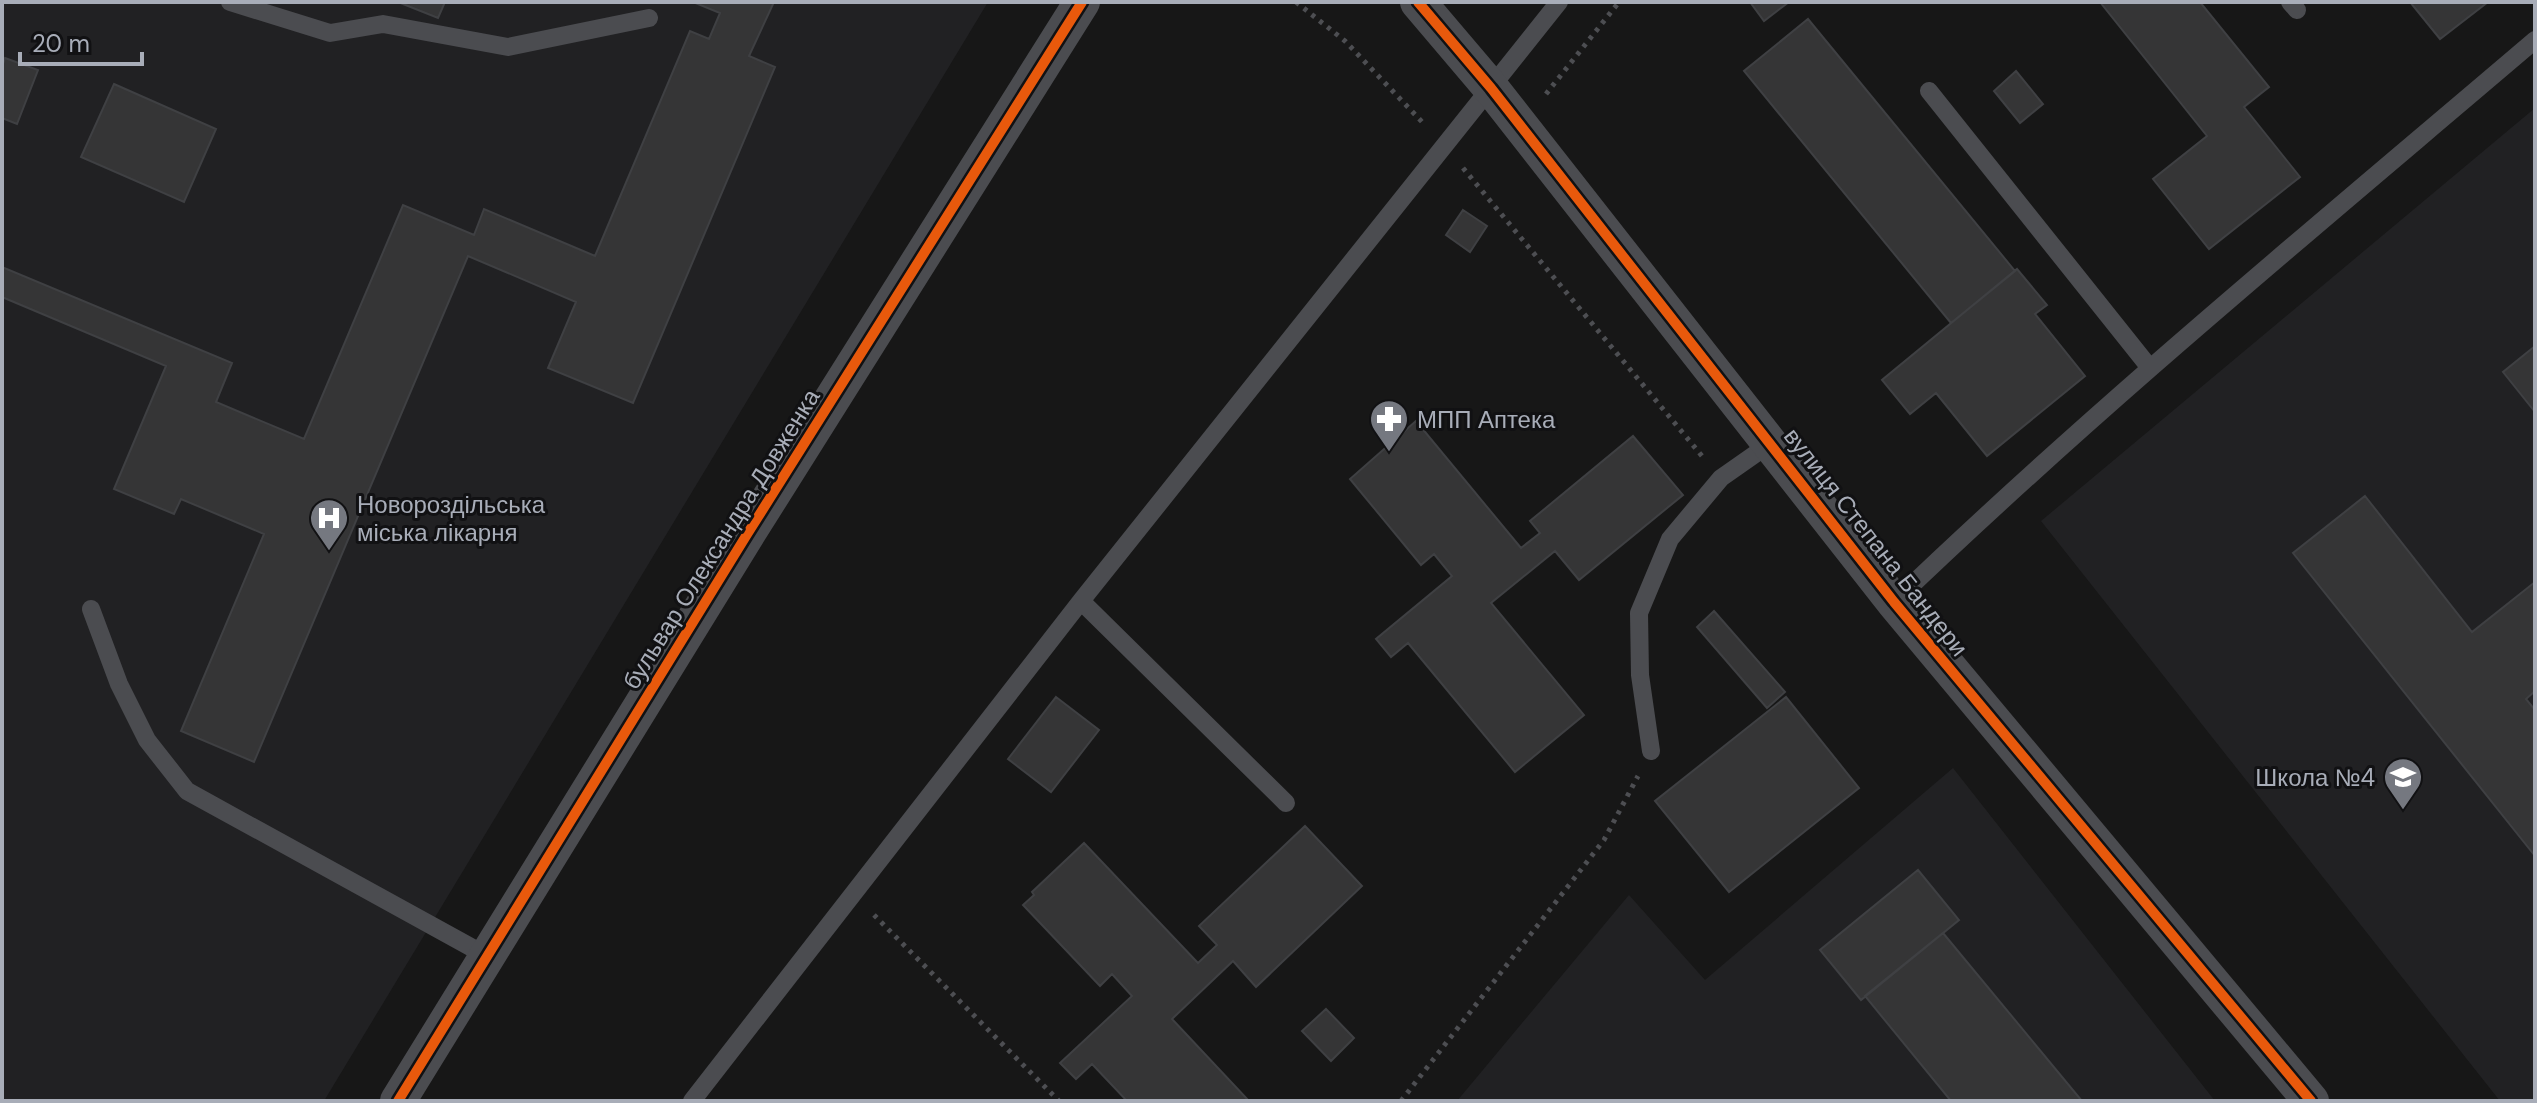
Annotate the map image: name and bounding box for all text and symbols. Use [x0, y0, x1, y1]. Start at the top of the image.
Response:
scale bar [20, 16, 142, 66]
text: 20 m [32, 28, 90, 59]
street label: бульвар Олександра Довженка [616, 383, 827, 695]
pharmacy icon: МПП Аптека [1368, 398, 1410, 453]
place label: МПП Аптека [1417, 404, 1556, 435]
street label: вулиця Степана Бандери [1777, 422, 1975, 662]
place label: Новороздільська міська лікарня [357, 489, 546, 548]
hospital icon: Новороздільська міська лікарня [308, 497, 350, 552]
school or university icon: Школа №4 [2382, 756, 2424, 811]
place label: Школа №4 [2255, 762, 2375, 793]

